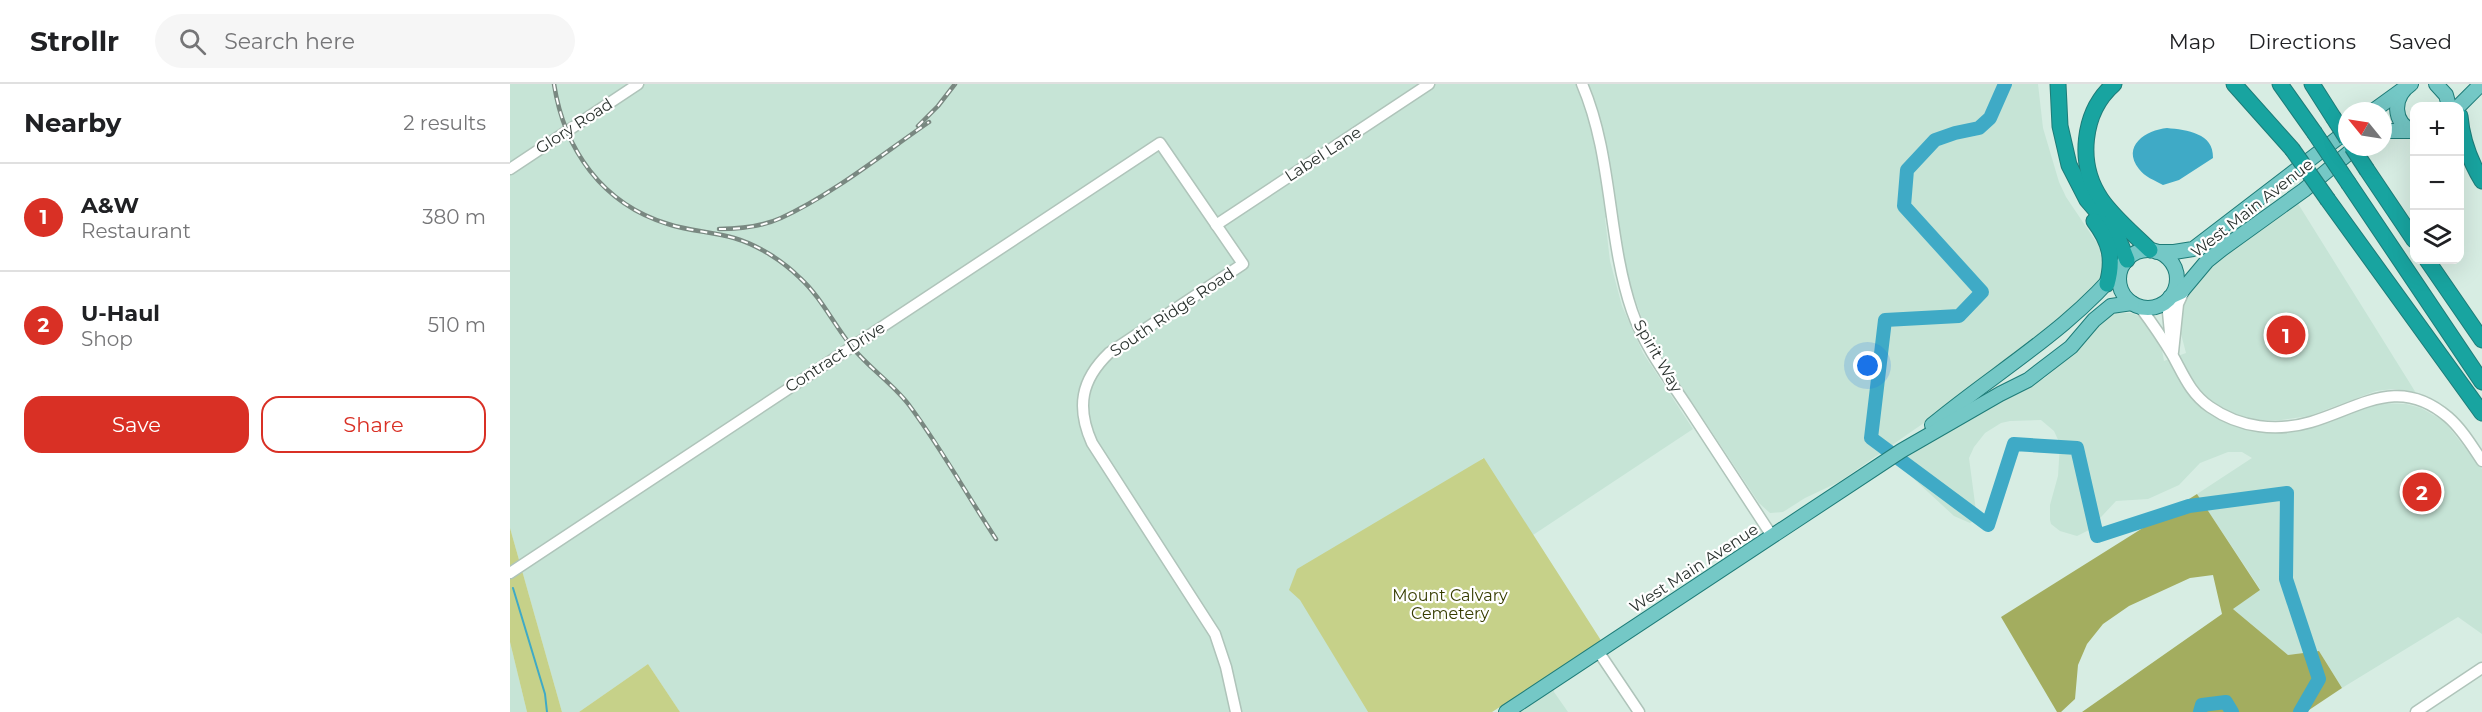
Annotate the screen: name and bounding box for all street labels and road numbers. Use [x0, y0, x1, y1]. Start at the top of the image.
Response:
street label: Glory Road [532, 94, 616, 158]
street label: Label Lane [1281, 122, 1365, 186]
street label: West Main Avenue [2187, 154, 2317, 262]
street label: South Ridge Road [1106, 263, 1238, 361]
street label: Spirit Way [1630, 316, 1687, 396]
street label: Contract Drive [782, 318, 888, 396]
street label: West Main Avenue [1626, 519, 1762, 617]

